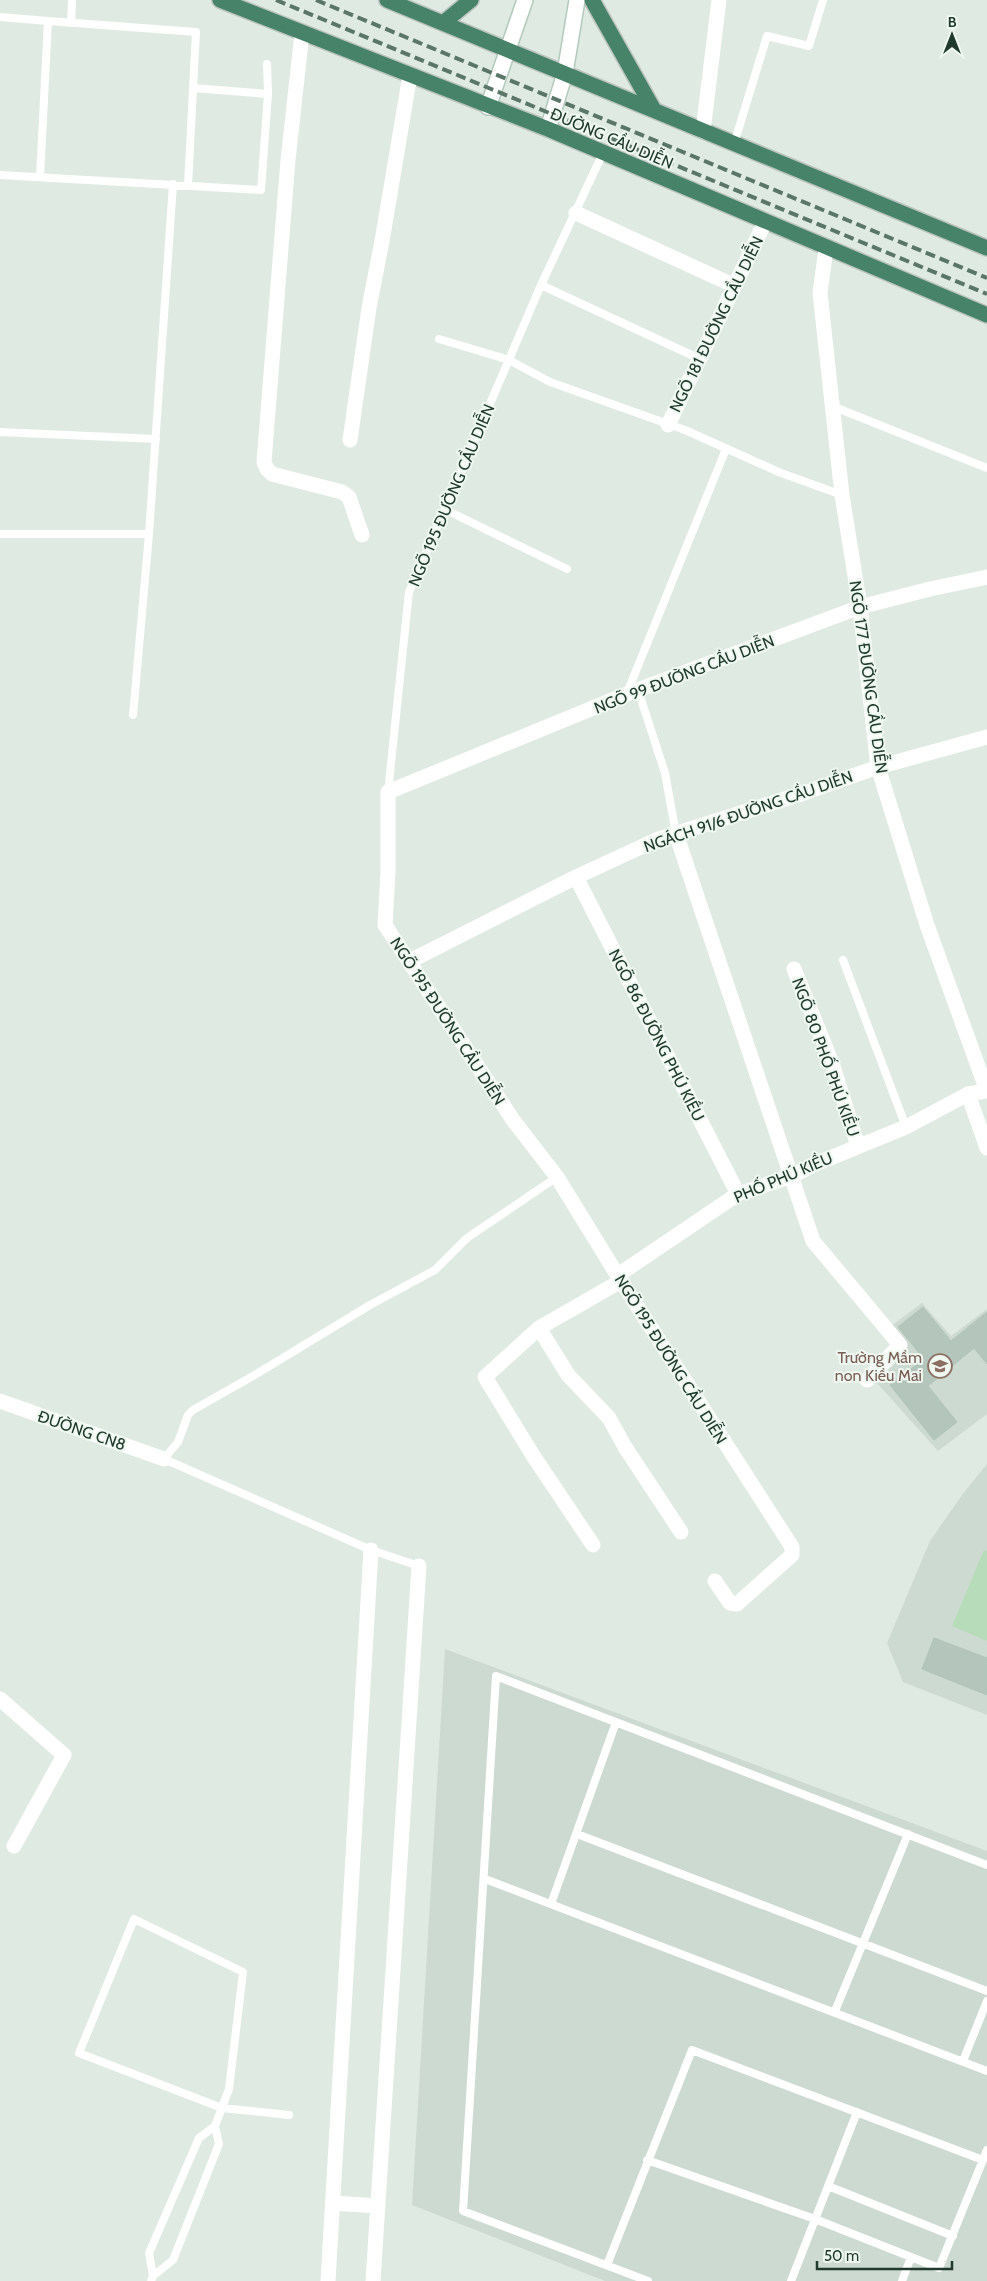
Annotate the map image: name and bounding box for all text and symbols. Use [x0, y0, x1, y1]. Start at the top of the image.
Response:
north arrow [927, 10, 977, 60]
text: B [948, 13, 957, 31]
street label: ĐƯỜNG CẦU DIỄN [547, 102, 677, 173]
street label: NGÕ 181 ĐƯỜNG CẦU DIỄN [664, 232, 767, 415]
street label: NGÕ 195 ĐƯỜNG CẦU DIỄN [403, 400, 499, 589]
street label: NGÕ 177 ĐƯỜNG CẦU DIỄN [846, 579, 893, 775]
street label: NGÕ 99 ĐƯỜNG CẦU DIỄN [591, 629, 777, 718]
street label: NGÁCH 91/6 ĐƯỜNG CẦU DIỄN [640, 765, 855, 856]
street label: NGÕ 195 ĐƯỜNG CẦU DIỄN [386, 933, 511, 1109]
street label: NGÕ 86 ĐƯỜNG PHÚ KIỀU [605, 945, 709, 1125]
street label: NGÕ 80 PHỐ PHÚ KIỀU [788, 974, 865, 1139]
street label: PHỐ PHÚ KIỀU [730, 1146, 836, 1207]
street label: NGÕ 195 ĐƯỜNG CẦU DIỄN [611, 1270, 732, 1447]
place label: Trường Mầm non Kiều Mai [835, 1348, 922, 1385]
school or university icon: Trường Mầm non Kiều Mai [927, 1353, 953, 1379]
street label: ĐƯỜNG CN8 [35, 1407, 128, 1454]
scale bar [817, 2238, 952, 2270]
text: 50 m [824, 2247, 859, 2265]

